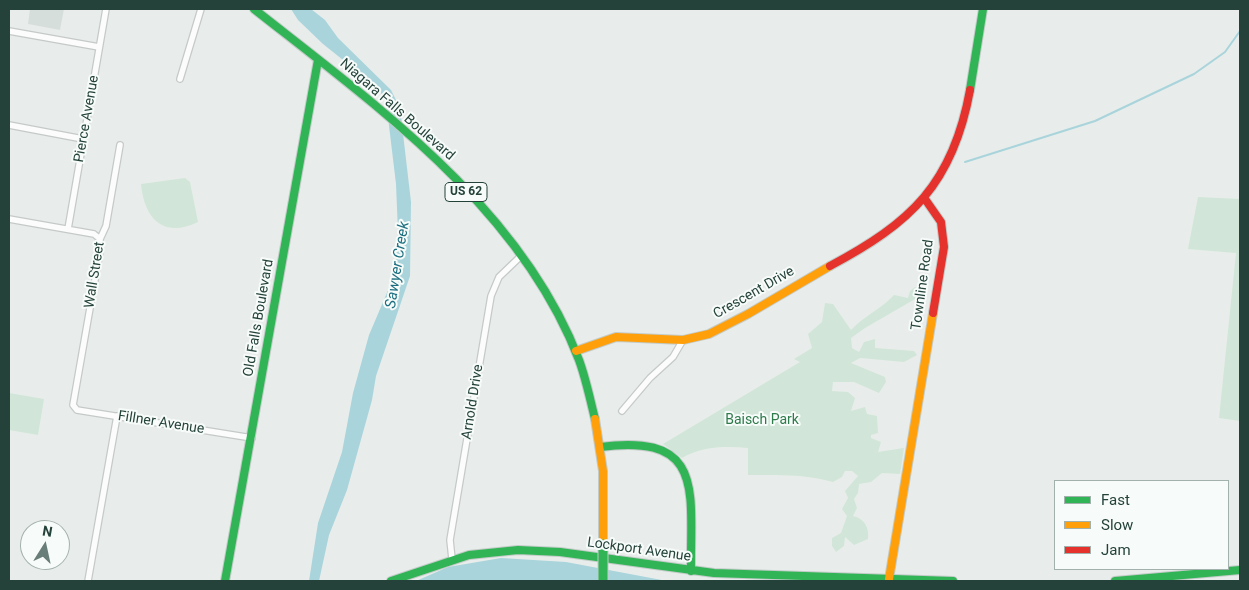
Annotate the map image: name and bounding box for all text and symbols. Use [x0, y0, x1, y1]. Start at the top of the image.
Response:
street label: Niagara Falls Boulevard [336, 56, 458, 164]
street label: Pierce Avenue [71, 74, 103, 164]
road number: US 62 [445, 182, 487, 202]
water label: Sawyer Creek [382, 220, 414, 310]
street label: Townline Road [908, 239, 938, 331]
street label: Wall Street [81, 241, 109, 309]
street label: Old Falls Boulevard [240, 258, 278, 378]
street label: Crescent Drive [711, 263, 797, 323]
street label: Arnold Drive [459, 363, 487, 441]
street label: Fillner Avenue [117, 408, 205, 438]
park label: Baisch Park [725, 412, 799, 428]
legend [1054, 480, 1229, 570]
text: Fast [1101, 491, 1130, 509]
text: Slow [1101, 516, 1133, 534]
north arrow [20, 520, 70, 570]
text: N [41, 522, 54, 540]
street label: Lockport Avenue [586, 534, 692, 566]
text: Jam [1101, 541, 1131, 559]

